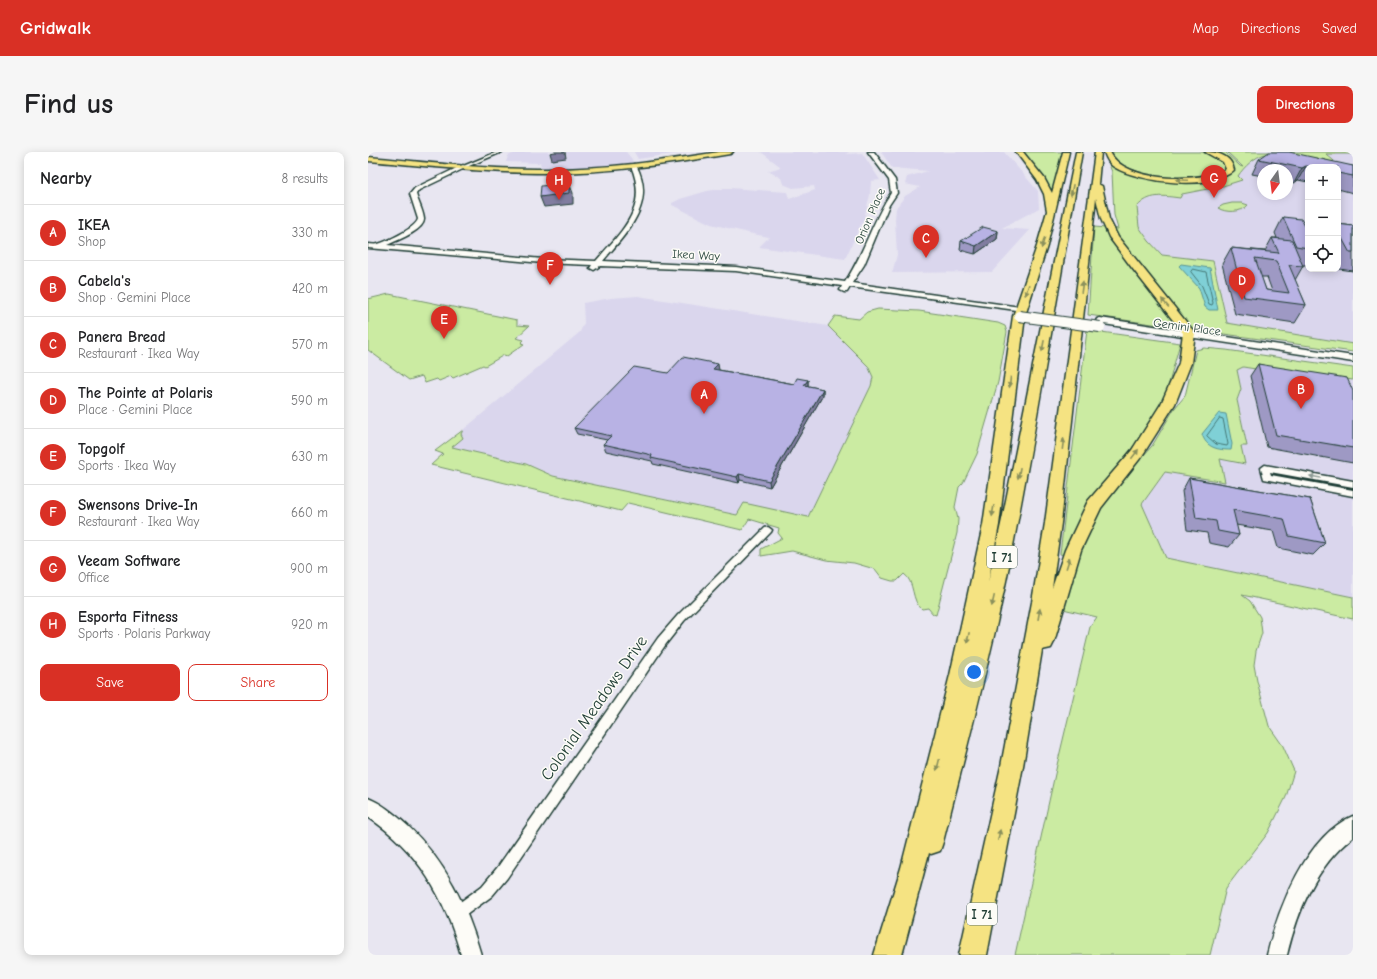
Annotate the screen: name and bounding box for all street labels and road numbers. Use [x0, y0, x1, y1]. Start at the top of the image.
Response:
street label: Orion Place [852, 186, 888, 246]
street label: Ikea Way [672, 247, 721, 263]
street label: Gemini Place [1152, 315, 1222, 339]
road number: I 71 [987, 546, 1017, 568]
street label: Colonial Meadows Drive [537, 632, 651, 784]
road number: I 71 [967, 903, 997, 925]

